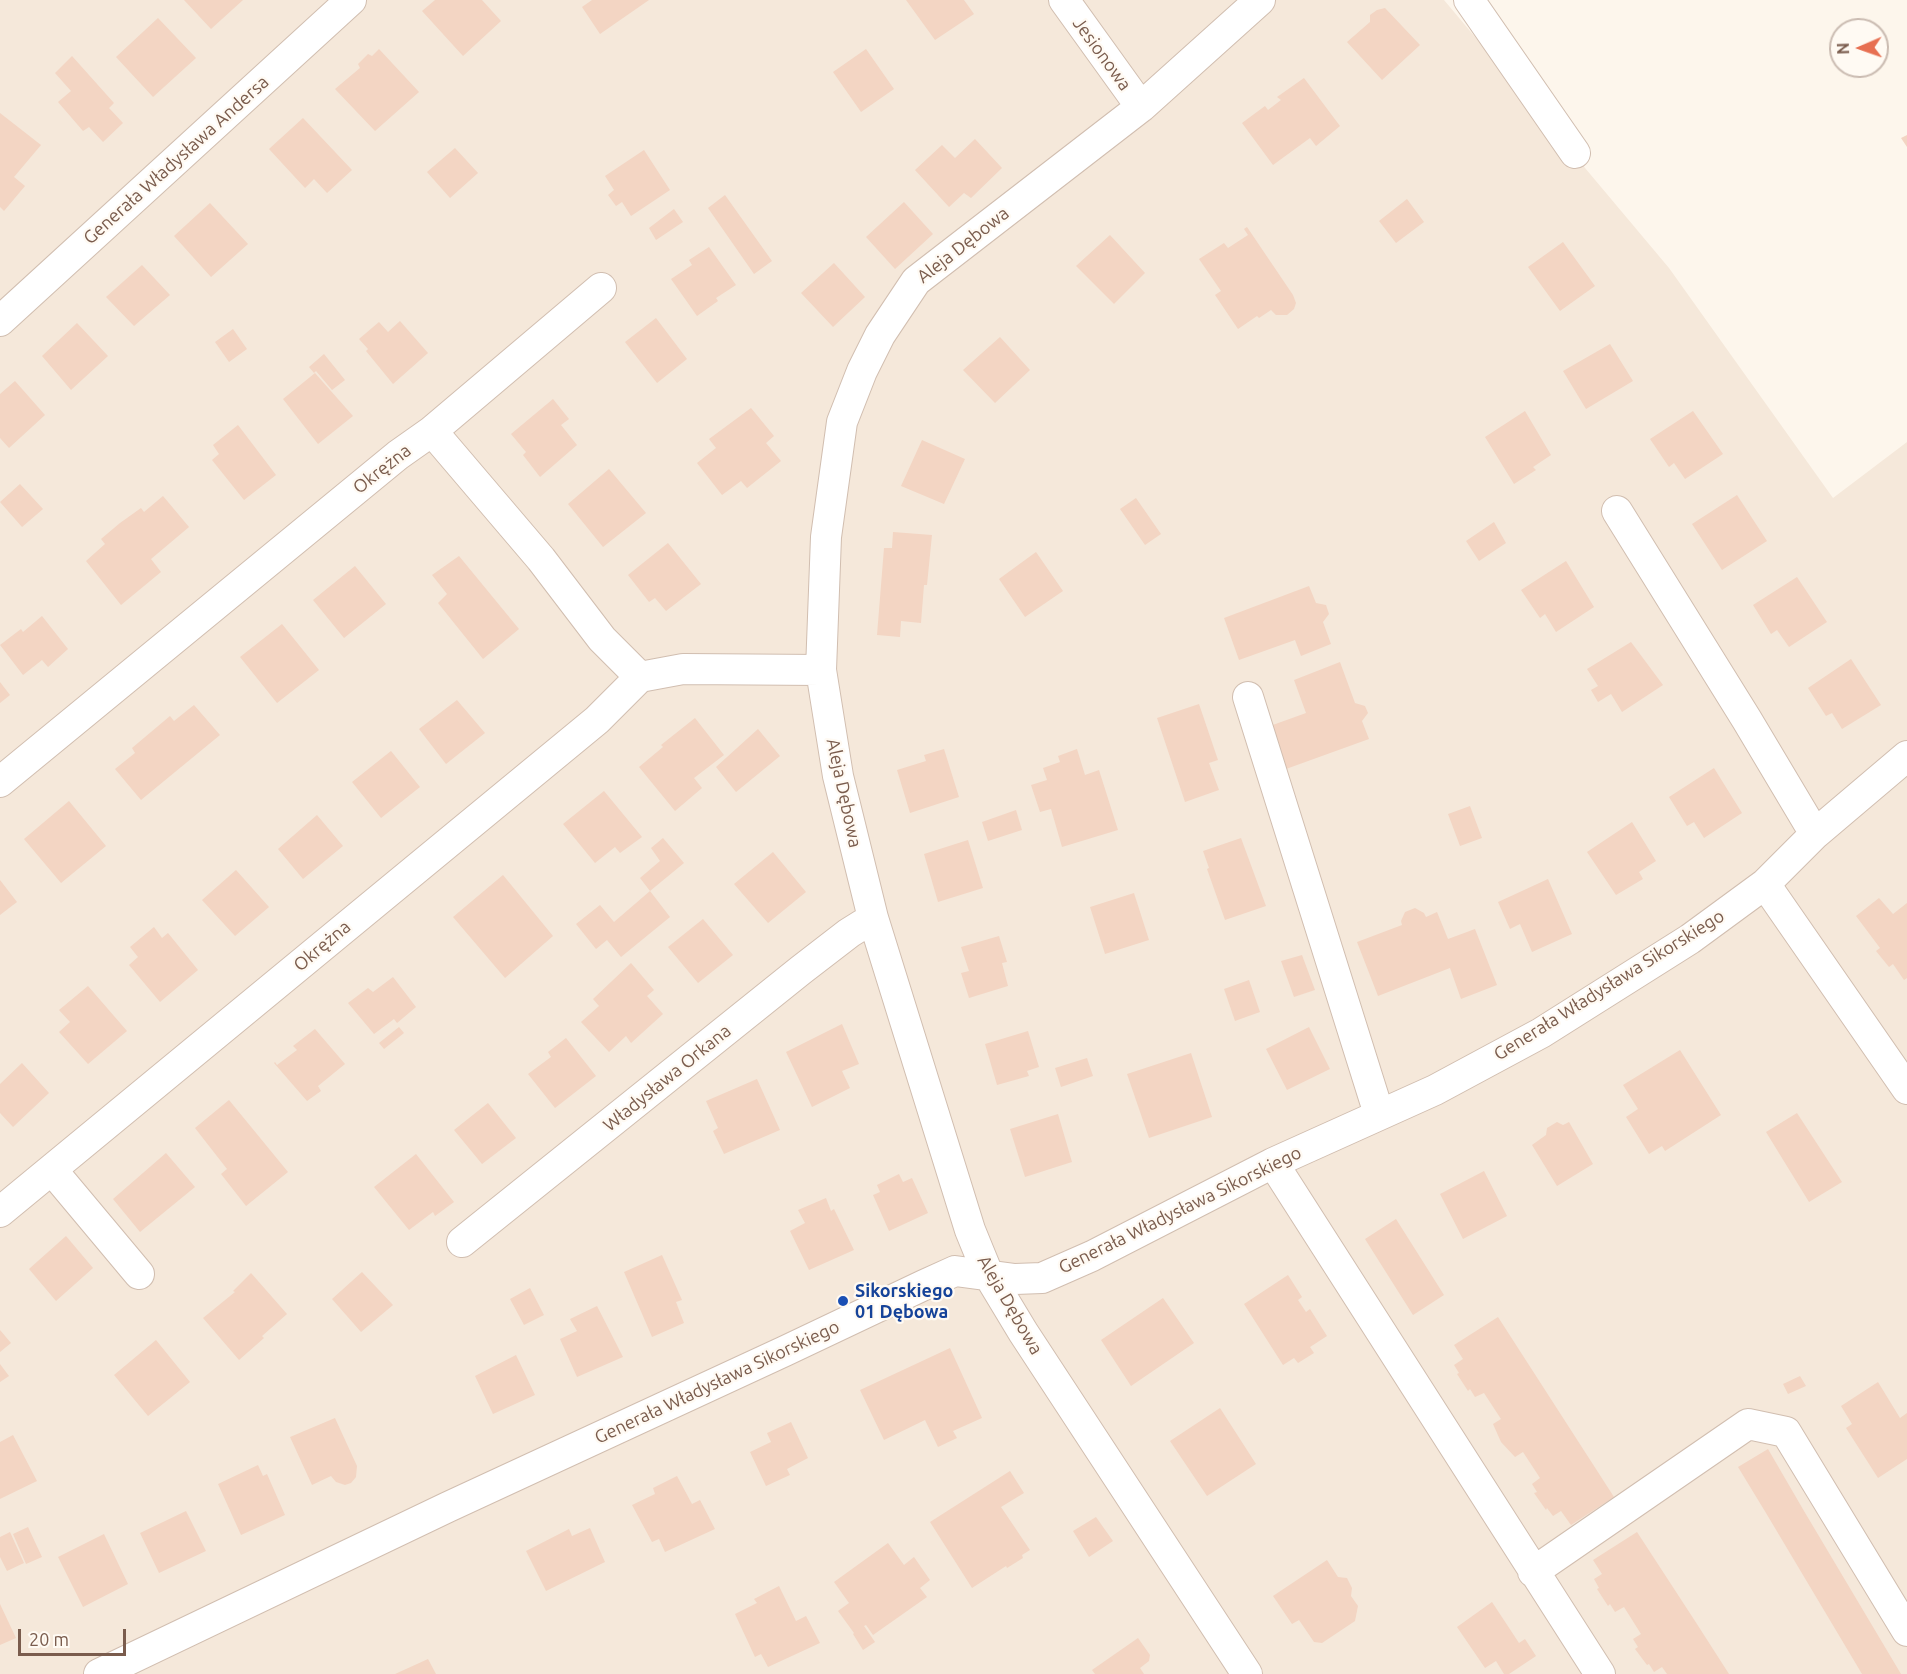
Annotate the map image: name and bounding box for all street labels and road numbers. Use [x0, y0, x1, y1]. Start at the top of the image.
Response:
street label: Jesionowa [1068, 13, 1136, 95]
street label: Generała Władysława Andersa [79, 71, 273, 249]
street label: Aleja Dębowa [913, 202, 1013, 288]
street label: Okrężna [349, 440, 415, 498]
street label: Aleja Dębowa [822, 736, 866, 850]
street label: Generała Władysława Sikorskiego [1490, 905, 1728, 1065]
street label: Okrężna [289, 916, 355, 976]
street label: Władysława Orkana [599, 1020, 735, 1136]
street label: Generała Władysława Sikorskiego [1055, 1142, 1305, 1278]
street label: Aleja Dębowa [973, 1252, 1047, 1358]
street label: Generała Władysława Sikorskiego [591, 1316, 843, 1448]

